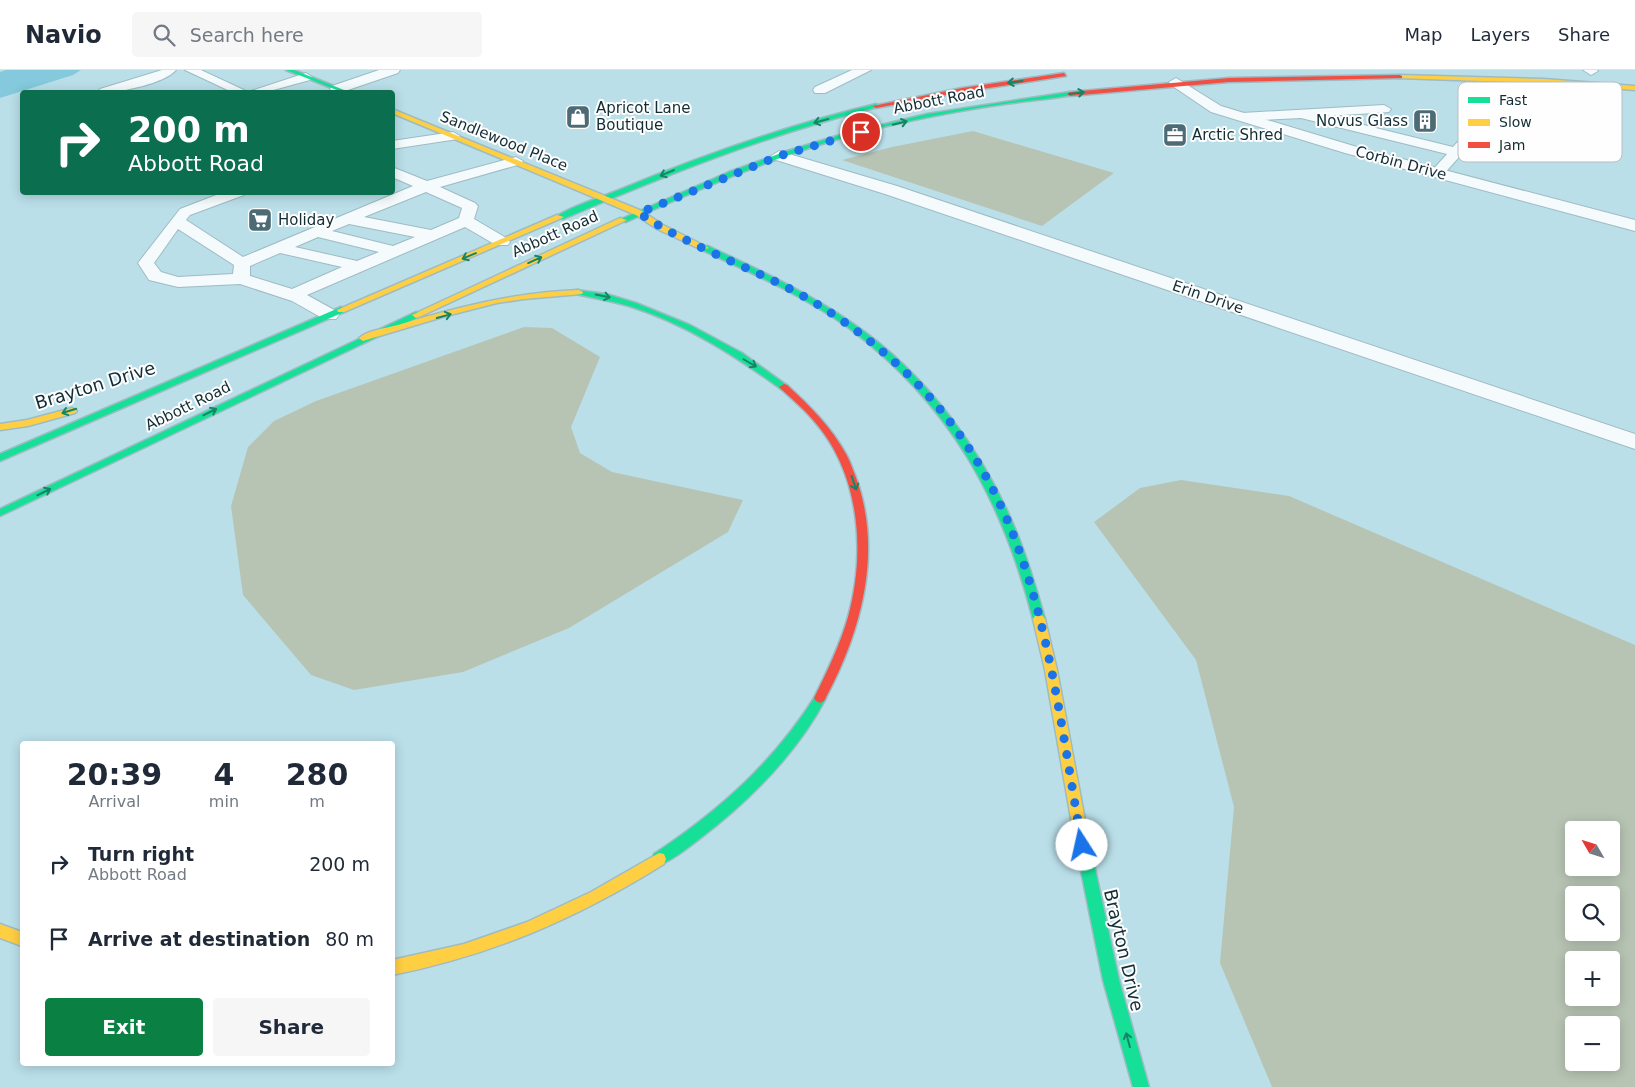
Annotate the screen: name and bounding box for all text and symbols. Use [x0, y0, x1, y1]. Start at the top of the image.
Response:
search box [132, 12, 482, 57]
text: Navio [25, 21, 102, 49]
icon: search [150, 21, 178, 49]
text: Search here [190, 24, 304, 46]
text: Map [1404, 24, 1442, 45]
text: Layers [1470, 24, 1530, 45]
text: Share [1558, 24, 1610, 45]
one-way arrow [1007, 77, 1023, 87]
street label: Abbott Road [892, 82, 986, 118]
legend [1458, 82, 1622, 162]
one-way arrow [1069, 88, 1085, 98]
text: Fast [1499, 92, 1528, 108]
place label: Apricot Lane Boutique [596, 99, 690, 134]
shop icon: Apricot Lane Boutique [565, 104, 591, 130]
street label: Sandlewood Place [438, 107, 570, 175]
building icon: Novus Glass [1412, 108, 1438, 134]
icon: right [45, 110, 110, 175]
text: 200 m [128, 110, 250, 150]
pin [840, 111, 882, 153]
place label: Novus Glass [1316, 112, 1408, 130]
text: Slow [1499, 114, 1532, 130]
one-way arrow [814, 116, 830, 126]
icon: arrive [847, 118, 875, 146]
one-way arrow [891, 118, 907, 127]
office icon: Arctic Shred [1162, 122, 1188, 148]
place label: Arctic Shred [1192, 126, 1283, 144]
text: Jam [1498, 137, 1525, 153]
street label: Corbin Drive [1353, 142, 1449, 184]
text: Abbott Road [128, 151, 264, 176]
one-way arrow [660, 169, 675, 178]
supermarket icon: Holiday [247, 207, 273, 233]
street label: Abbott Road [509, 207, 601, 261]
place label: Holiday [278, 211, 335, 229]
one-way arrow [462, 252, 477, 261]
one-way arrow [527, 254, 542, 264]
street label: Erin Drive [1170, 276, 1246, 318]
one-way arrow [595, 292, 611, 301]
one-way arrow [435, 311, 451, 320]
street label: Brayton Drive [32, 357, 158, 413]
one-way arrow [743, 359, 757, 369]
street label: Abbott Road [142, 378, 234, 434]
one-way arrow [202, 406, 217, 416]
one-way arrow [62, 407, 78, 417]
one-way arrow [850, 475, 859, 491]
one-way arrow [36, 487, 51, 496]
text: 20:39 [67, 757, 162, 792]
text: 4 [213, 757, 234, 792]
text: 280 [286, 757, 348, 792]
text: Arrival [88, 792, 140, 811]
text: min [209, 792, 239, 811]
text: m [309, 792, 325, 811]
position arrow [1055, 818, 1107, 870]
north arrow [1565, 821, 1620, 876]
map controls [1565, 821, 1620, 1071]
text: Turn right [88, 843, 194, 865]
icon: right [45, 850, 73, 878]
text: 200 m [309, 853, 370, 875]
text: Abbott Road [88, 865, 187, 884]
button: search [1565, 886, 1620, 941]
street label: Brayton Drive [1100, 887, 1148, 1013]
icon: arrive [45, 925, 73, 953]
text: Arrive at destination [88, 928, 310, 950]
text: 80 m [325, 928, 374, 950]
button: + [1565, 951, 1620, 1006]
button: Exit [45, 998, 203, 1056]
button: Share [213, 998, 370, 1056]
button: − [1565, 1016, 1620, 1071]
one-way arrow [1123, 1033, 1132, 1049]

